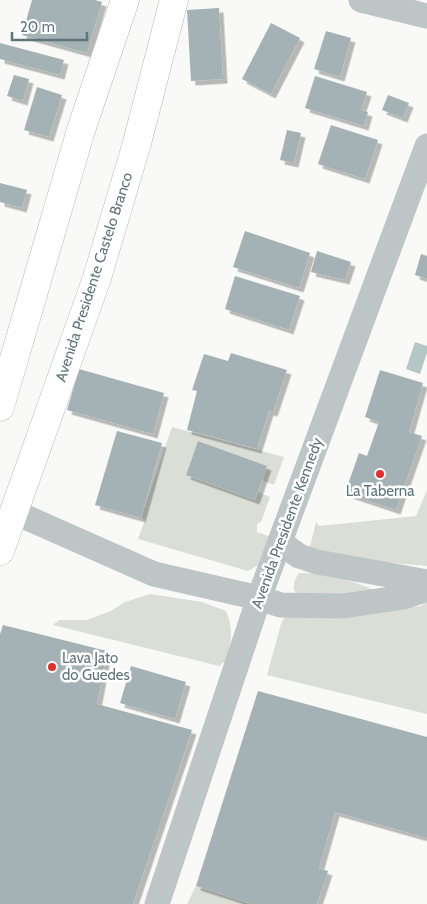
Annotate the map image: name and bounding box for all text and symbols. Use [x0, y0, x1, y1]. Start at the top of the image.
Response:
scale bar [12, 10, 88, 42]
text: 20 m [20, 18, 55, 36]
street label: Avenida Presidente Castelo Branco [52, 170, 136, 384]
street label: Avenida Presidente Kennedy [248, 435, 326, 611]
marker: La Taberna [374, 468, 386, 480]
place label: La Taberna [346, 482, 415, 500]
place label: Lava Jato do Guedes [62, 649, 130, 684]
marker: Lava Jato do Guedes [46, 661, 58, 673]

